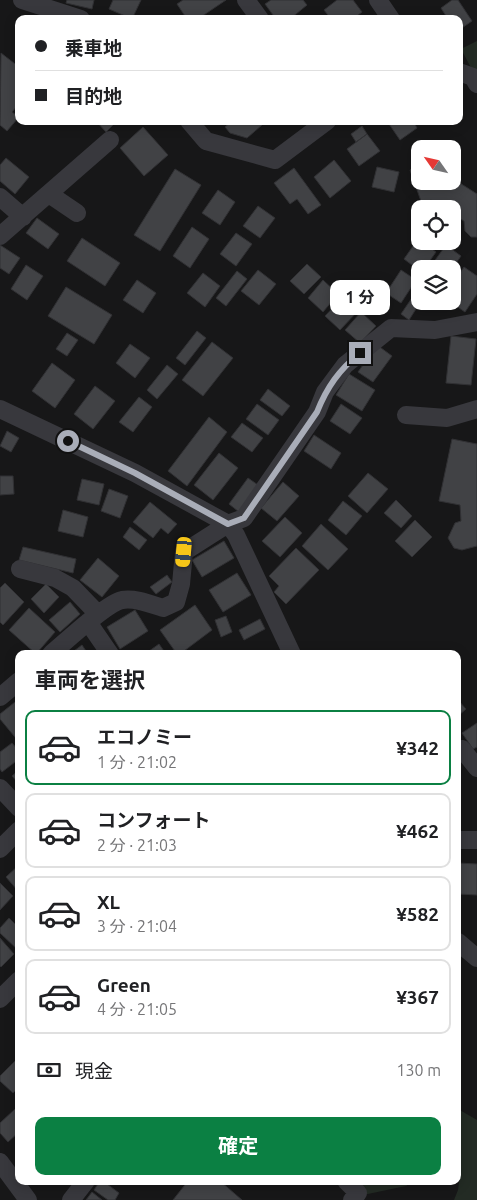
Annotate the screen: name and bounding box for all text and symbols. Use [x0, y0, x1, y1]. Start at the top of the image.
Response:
text: 乗車地 [65, 37, 122, 59]
text: 目的地 [65, 85, 122, 107]
north arrow [411, 140, 461, 190]
map controls [411, 140, 461, 310]
button: locate [411, 200, 461, 250]
button: layers [411, 260, 461, 310]
callout: 1 分 [330, 280, 390, 316]
text: 1 分 [346, 288, 374, 306]
route end [349, 342, 371, 364]
route start [57, 430, 79, 452]
car [175, 536, 192, 568]
text: 車両を選択 [35, 667, 145, 692]
icon: car [37, 725, 82, 770]
text: エコノミー [97, 726, 192, 748]
text: ¥342 [396, 737, 439, 759]
text: 1 分 · 21:02 [97, 753, 177, 771]
icon: car [37, 808, 82, 853]
text: コンフォート [97, 809, 210, 831]
text: ¥462 [396, 820, 439, 842]
text: 2 分 · 21:03 [97, 836, 177, 854]
icon: car [37, 891, 82, 936]
text: XL [97, 891, 120, 913]
text: ¥582 [396, 903, 439, 925]
text: 3 分 · 21:04 [97, 917, 177, 935]
icon: car [37, 974, 82, 1019]
text: Green [97, 974, 151, 996]
text: ¥367 [396, 986, 439, 1008]
text: 4 分 · 21:05 [97, 1000, 177, 1018]
icon: cash [35, 1056, 63, 1084]
text: 現金 [75, 1060, 113, 1082]
text: 130 m [396, 1061, 441, 1079]
button: 確定 [35, 1117, 441, 1175]

